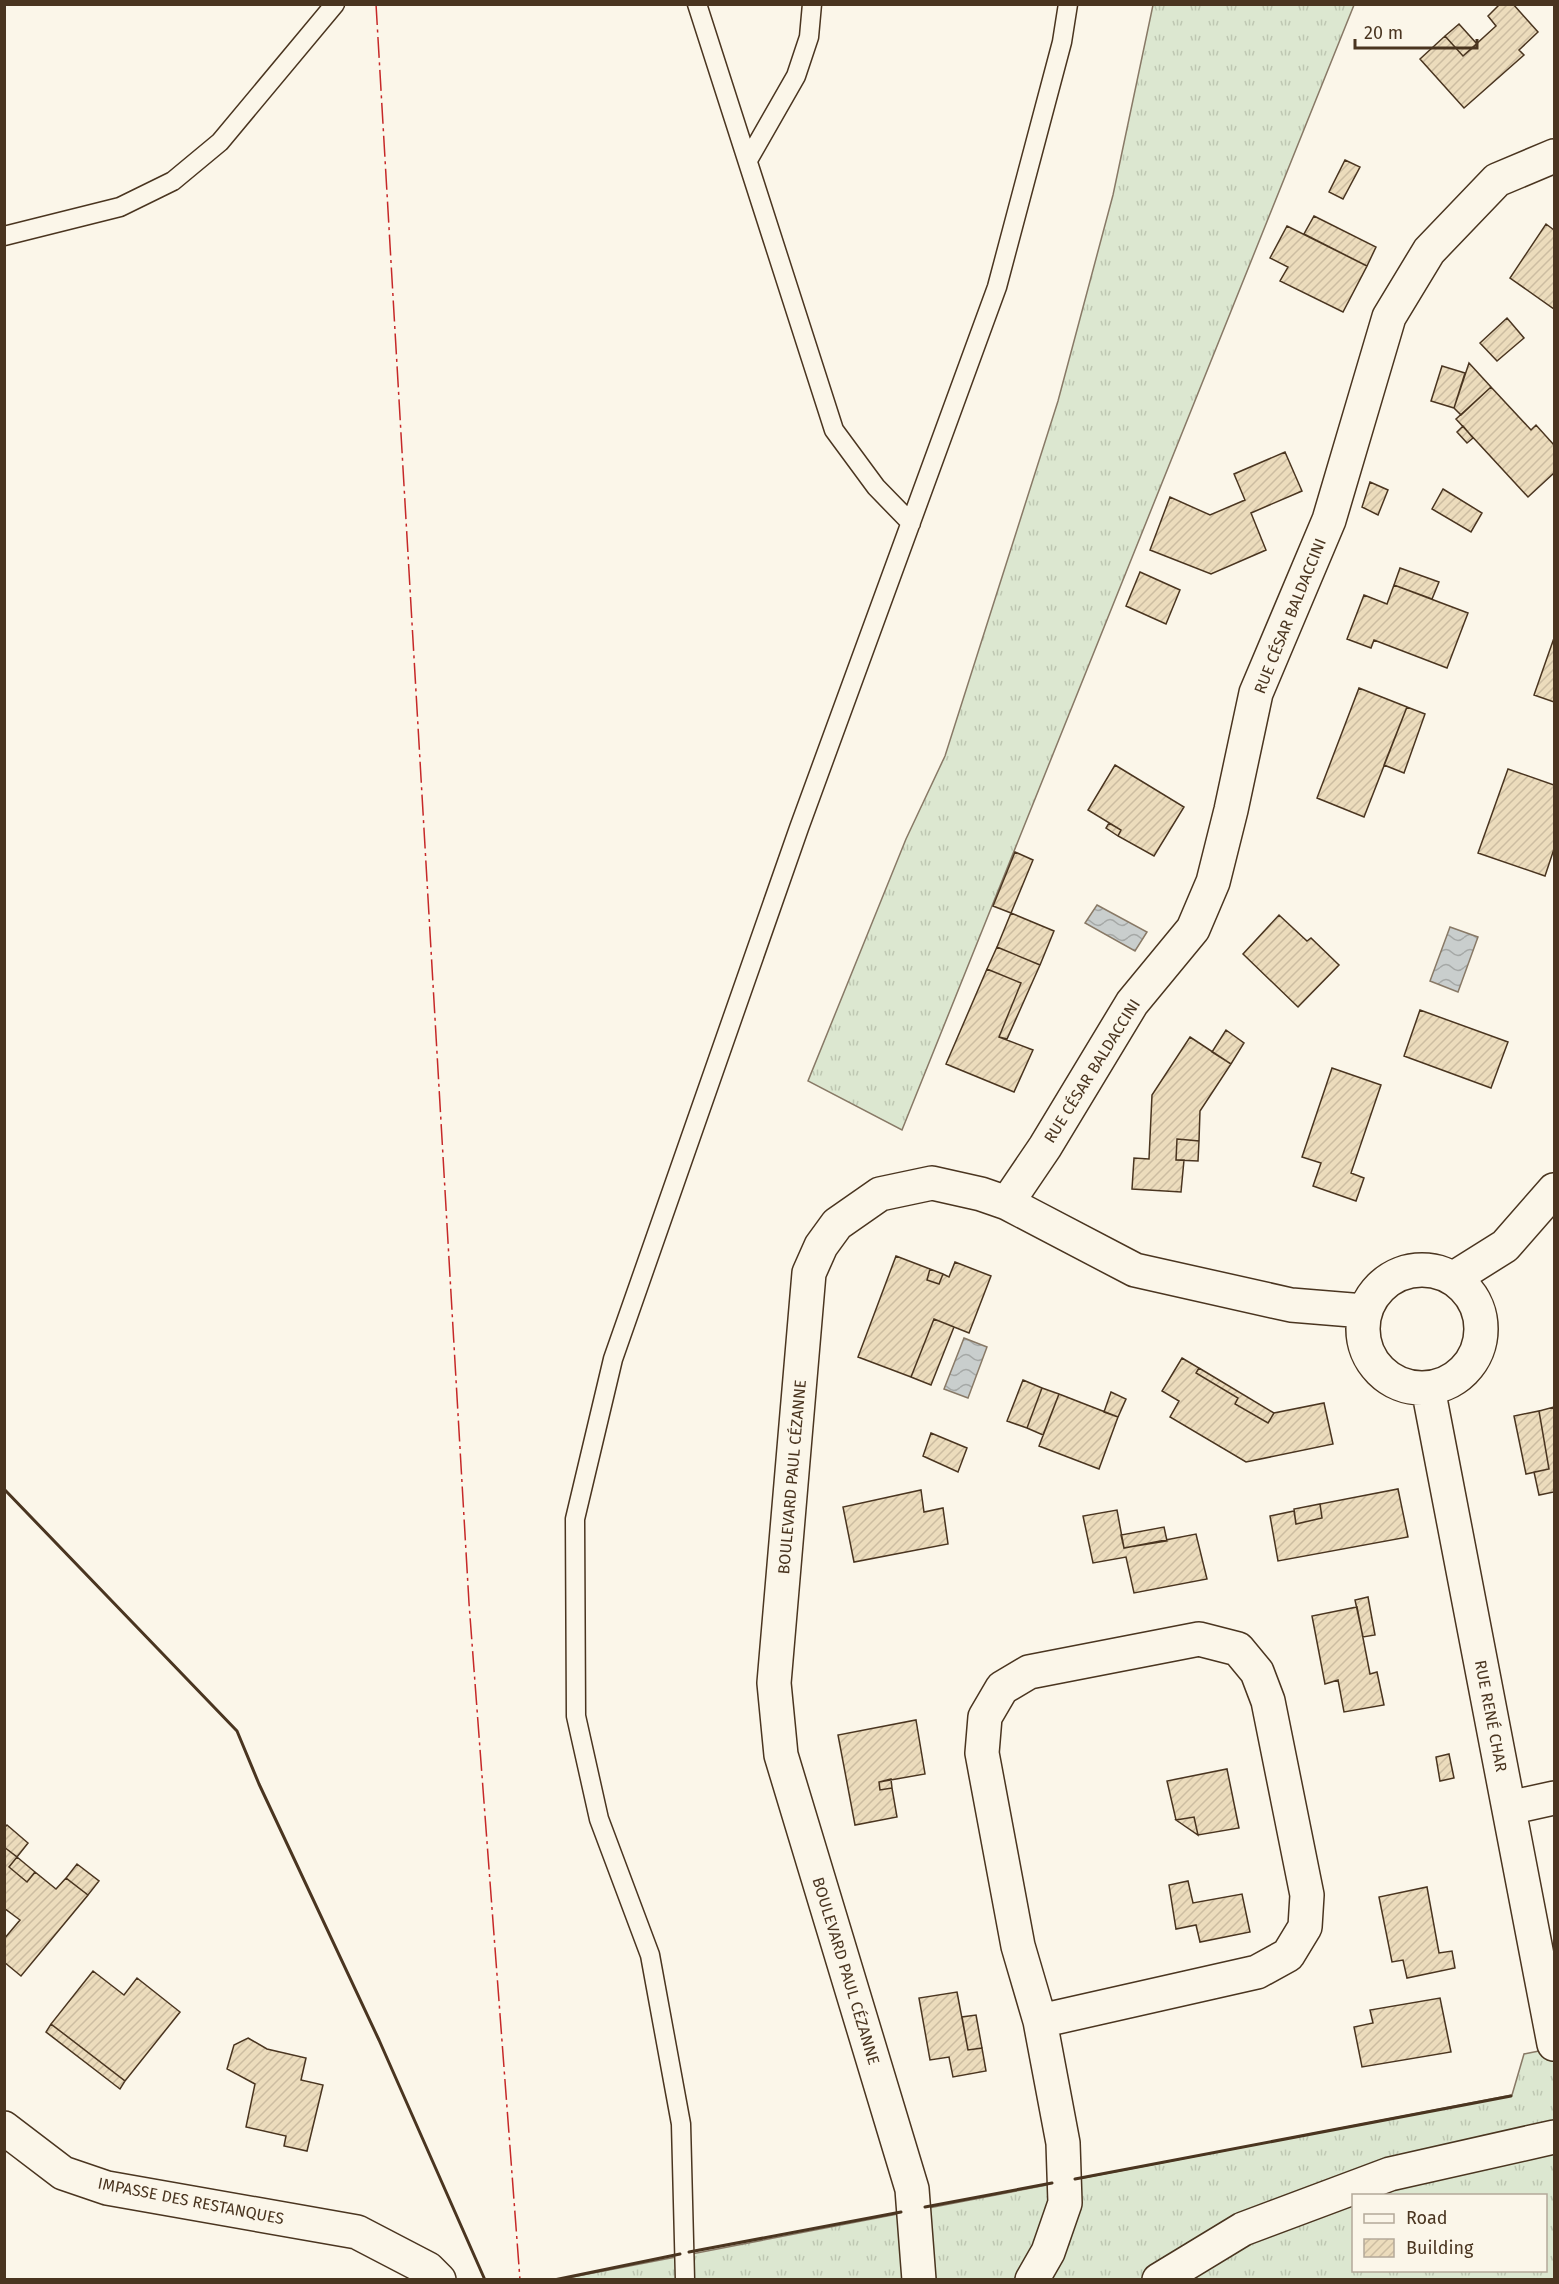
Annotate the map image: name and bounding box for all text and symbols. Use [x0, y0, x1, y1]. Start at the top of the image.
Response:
scale bar [1355, 12, 1476, 50]
text: 20 m [1364, 22, 1403, 44]
street label: RUE CÉSAR BALDACCINI [1249, 535, 1330, 696]
street label: RUE CÉSAR BALDACCINI [1039, 995, 1144, 1146]
street label: BOULEVARD PAUL CÉZANNE [773, 1379, 810, 1575]
street label: RUE RENÉ CHAR [1471, 1658, 1512, 1774]
street label: BOULEVARD PAUL CÉZANNE [808, 1874, 885, 2067]
street label: IMPASSE DES RESTANQUES [96, 2174, 286, 2228]
legend [1352, 2194, 1547, 2272]
text: Road [1406, 2207, 1448, 2229]
text: Building [1406, 2237, 1474, 2259]

